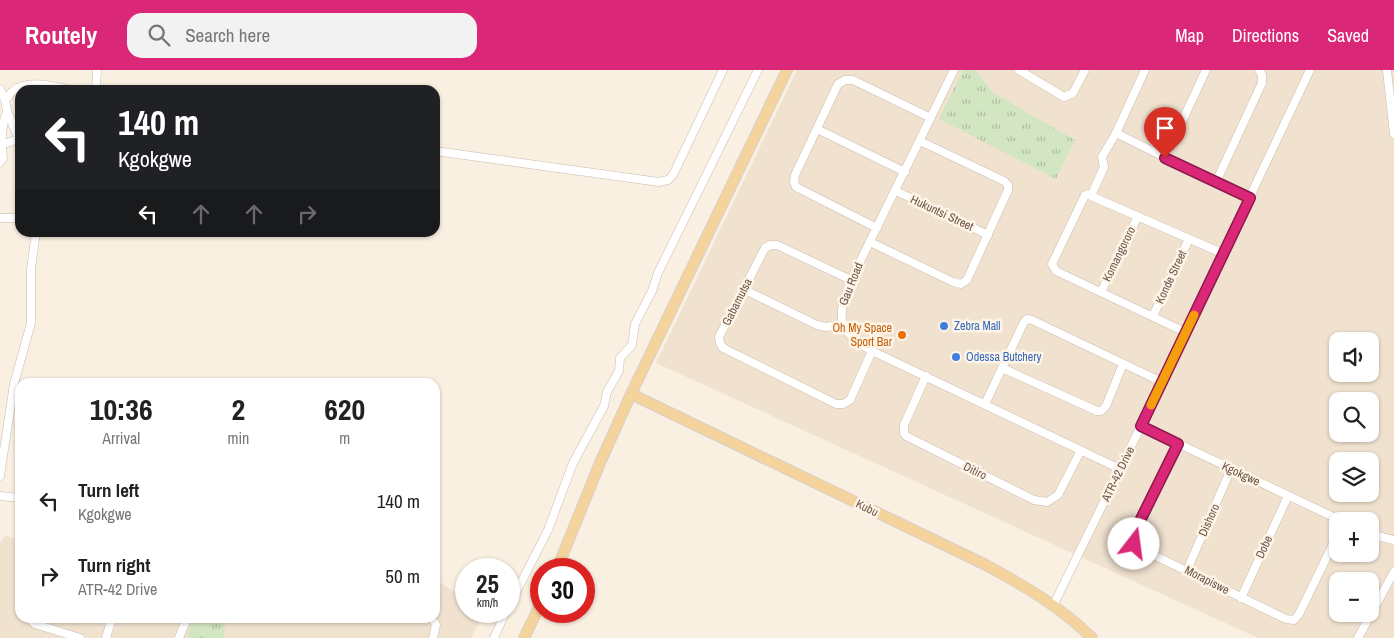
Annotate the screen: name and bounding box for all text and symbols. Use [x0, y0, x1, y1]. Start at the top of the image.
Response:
search box [127, 13, 477, 58]
text: Routely [25, 19, 97, 51]
icon: search [145, 21, 173, 49]
text: Search here [185, 22, 270, 48]
text: Map [1175, 23, 1204, 48]
text: Directions [1232, 23, 1299, 48]
text: Saved [1327, 23, 1369, 48]
text: 140 m [118, 99, 199, 146]
icon: left [35, 105, 100, 170]
pin [1144, 107, 1186, 158]
icon: arrive [1151, 114, 1179, 142]
text: Kgokgwe [118, 144, 192, 174]
street label: Hukuntsi Street [908, 191, 976, 235]
icon: left [134, 200, 162, 228]
icon: ahead [187, 200, 215, 228]
icon: ahead [240, 200, 268, 228]
icon: right [293, 200, 321, 228]
street label: Komangororo [1099, 224, 1139, 284]
street label: Konde Street [1152, 247, 1190, 306]
street label: Gau Road [835, 260, 867, 308]
street label: Gabamutsa [718, 275, 756, 328]
place label: Zebra Mall [954, 318, 1000, 334]
place label: Oh My Space Sport Bar [832, 320, 893, 350]
marker: Zebra Mall [938, 320, 950, 332]
marker: Oh My Space Sport Bar [896, 329, 908, 341]
map controls [1329, 332, 1379, 622]
button: sound [1329, 332, 1379, 382]
place label: Odessa Butchery [966, 349, 1042, 365]
marker: Odessa Butchery [950, 351, 962, 363]
text: 10:36 [90, 389, 153, 429]
text: 2 [232, 389, 245, 429]
text: 620 [324, 389, 365, 429]
button: search [1329, 392, 1379, 442]
text: Arrival [102, 427, 140, 449]
text: min [227, 427, 249, 449]
text: m [339, 427, 350, 449]
street label: ATR-42 Drive [1097, 444, 1138, 505]
button: layers [1329, 452, 1379, 502]
street label: Kgokgwe [1219, 458, 1263, 490]
street label: Ditiro [961, 459, 989, 483]
text: Turn left [78, 477, 139, 503]
icon: left [35, 487, 63, 515]
text: 140 m [377, 488, 420, 514]
street label: Kubu [853, 496, 881, 520]
street label: Dishoro [1195, 501, 1223, 539]
text: Kgokgwe [78, 503, 132, 525]
button: + [1329, 512, 1379, 562]
position arrow [1107, 517, 1159, 569]
street label: Dobe [1252, 533, 1276, 561]
text: Turn right [78, 552, 150, 578]
speed limit sign: 30 [530, 558, 595, 623]
icon: right [35, 562, 63, 590]
street label: Morapiswe [1182, 562, 1232, 598]
text: 50 m [385, 563, 420, 589]
text: 25 [476, 567, 499, 601]
button: − [1329, 572, 1379, 622]
text: ATR-42 Drive [78, 578, 157, 600]
text: km/h [477, 595, 498, 611]

